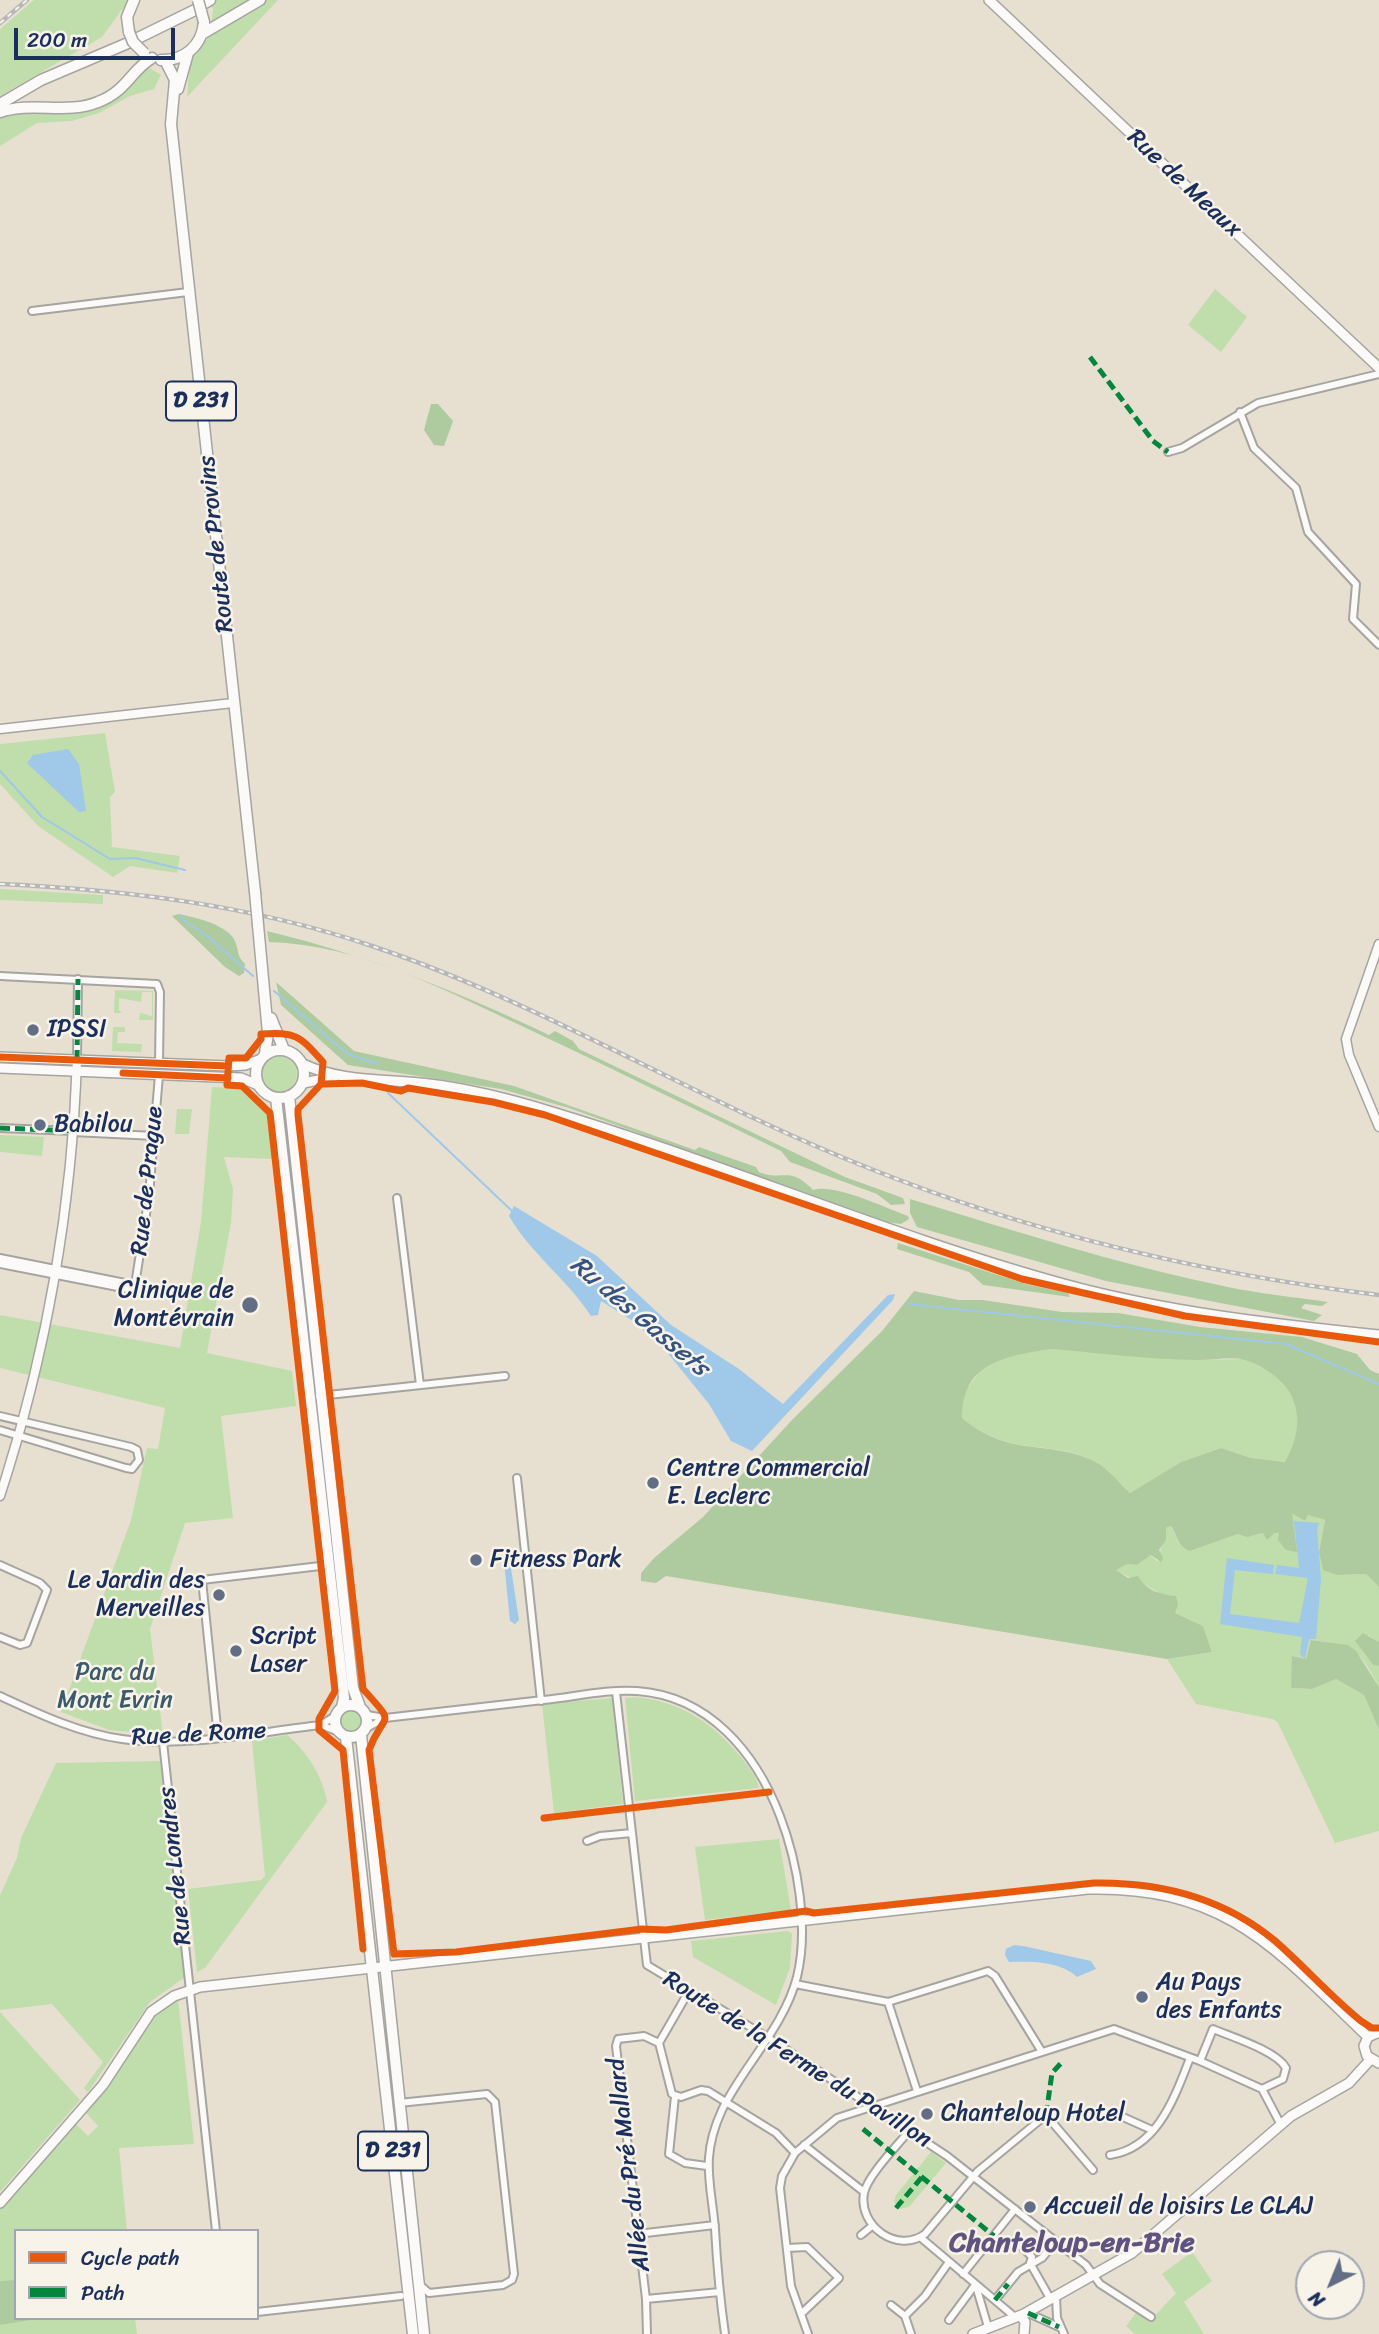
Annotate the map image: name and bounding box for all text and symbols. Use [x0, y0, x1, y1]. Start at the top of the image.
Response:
scale bar [18, 14, 178, 58]
text: 200 m [27, 21, 87, 59]
street label: Rue de Meaux [1121, 124, 1247, 244]
road number: D 231 [166, 382, 236, 420]
street label: Route de Provins [193, 454, 241, 634]
place label: IPSSI [47, 1016, 106, 1044]
marker: IPSSI [25, 1022, 41, 1038]
street label: Rue de Prague [126, 1105, 170, 1257]
place label: Babilou [54, 1111, 133, 1139]
marker: Babilou [32, 1117, 48, 1133]
water label: Ru des Gassets [563, 1250, 715, 1384]
place label: Clinique de Montévrain [114, 1277, 234, 1333]
marker: Clinique de Montévrain [240, 1295, 260, 1315]
place label: Centre Commercial E. Leclerc [667, 1455, 870, 1511]
marker: Centre Commercial E. Leclerc [645, 1475, 661, 1491]
place label: Fitness Park [490, 1546, 622, 1574]
marker: Fitness Park [468, 1552, 484, 1568]
place label: Le Jardin des Merveilles [68, 1567, 205, 1623]
marker: Le Jardin des Merveilles [211, 1587, 227, 1603]
place label: Script Laser [250, 1623, 317, 1679]
marker: Script Laser [228, 1643, 244, 1659]
park label: Parc du Mont Evrin [57, 1659, 173, 1715]
street label: Rue de Rome [131, 1717, 267, 1753]
street label: Rue de Londres [153, 1785, 199, 1947]
street label: Route de la Ferme du Pavillon [657, 1965, 937, 2155]
place label: Au Pays des Enfants [1156, 1969, 1282, 2025]
marker: Au Pays des Enfants [1134, 1989, 1150, 2005]
street label: Allée du Pré Mallard [603, 2057, 657, 2273]
place label: Chanteloup Hotel [941, 2100, 1125, 2128]
marker: Chanteloup Hotel [919, 2106, 935, 2122]
road number: D 231 [358, 2132, 428, 2170]
place label: Accueil de loisirs Le CLAJ [1044, 2193, 1313, 2221]
marker: Accueil de loisirs Le CLAJ [1022, 2199, 1038, 2215]
district label: Chanteloup-en-Brie [949, 2227, 1195, 2261]
legend [14, 2229, 259, 2320]
text: Cycle path [81, 2239, 180, 2277]
north arrow [1295, 2250, 1365, 2320]
text: Path [81, 2274, 124, 2312]
text: N [1301, 2283, 1333, 2316]

